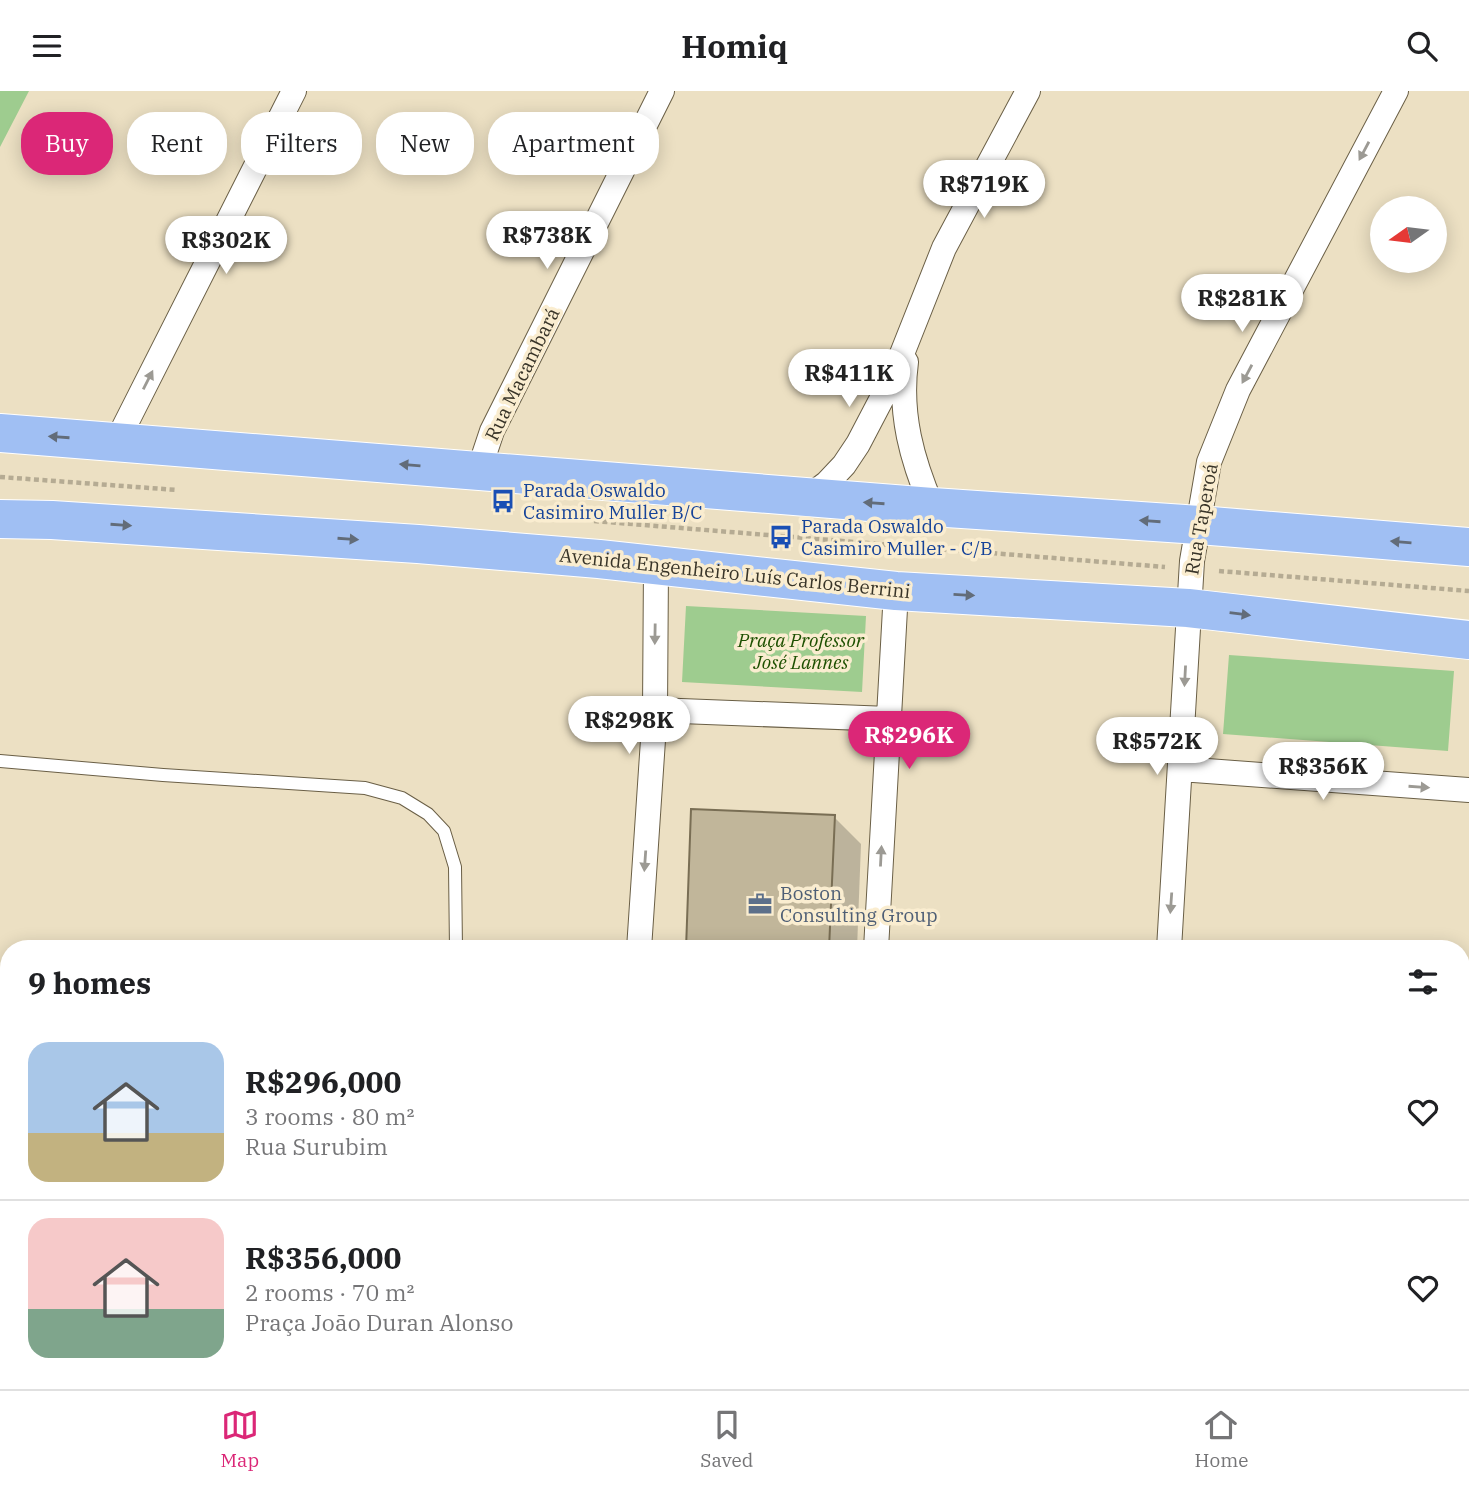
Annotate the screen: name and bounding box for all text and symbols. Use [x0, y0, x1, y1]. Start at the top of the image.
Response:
text: Homiq [681, 25, 788, 67]
icon: menu [28, 27, 66, 65]
icon: search [1403, 27, 1441, 65]
chip: Buy [21, 112, 113, 175]
chip: Rent [127, 112, 227, 175]
chip: Filters [241, 112, 362, 175]
chip: New [376, 112, 474, 175]
chip: Apartment [488, 112, 659, 175]
one-way arrow [1358, 142, 1370, 161]
pin: R$719K [927, 160, 1041, 220]
text: R$719K [939, 168, 1029, 198]
north arrow [1370, 196, 1447, 273]
map controls [1370, 196, 1447, 273]
pin: R$738K [490, 211, 604, 271]
pin: R$302K [169, 216, 283, 276]
text: R$738K [502, 219, 592, 249]
text: R$302K [181, 224, 271, 254]
pin: R$281K [1185, 275, 1299, 334]
text: R$281K [1197, 282, 1287, 312]
street label: Rua Macambará [479, 304, 565, 444]
pin: R$411K [792, 349, 906, 409]
text: R$411K [804, 357, 894, 387]
one-way arrow [1241, 364, 1252, 384]
one-way arrow [142, 370, 153, 390]
one-way arrow [47, 431, 69, 442]
one-way arrow [399, 459, 421, 470]
street label: Rua Taperoá [1179, 461, 1223, 577]
place label: Parada Oswaldo Casimiro Muller B/C [523, 478, 703, 524]
bus stop icon: Parada Oswaldo Casimiro Muller B/C [489, 487, 517, 515]
one-way arrow [863, 497, 885, 508]
place label: Parada Oswaldo Casimiro Muller - C/B [801, 514, 993, 560]
one-way arrow [1139, 516, 1161, 527]
one-way arrow [110, 519, 132, 530]
bus stop icon: Parada Oswaldo Casimiro Muller - C/B [767, 523, 795, 551]
one-way arrow [337, 534, 359, 545]
one-way arrow [1390, 536, 1412, 547]
street label: Avenida Engenheiro Luís Carlos Berrini [558, 543, 912, 603]
one-way arrow [954, 589, 976, 600]
one-way arrow [1229, 609, 1251, 620]
one-way arrow [649, 623, 661, 645]
park label: Praça Professor José Lannes [737, 628, 865, 674]
one-way arrow [1179, 665, 1190, 687]
pin: R$298K [572, 697, 686, 756]
text: R$298K [584, 704, 674, 734]
pin: R$296K [852, 711, 966, 771]
pin: R$572K [1100, 717, 1214, 777]
text: R$296K [864, 719, 954, 749]
text: R$572K [1112, 725, 1202, 755]
pin: R$356K [1266, 743, 1380, 802]
text: R$356K [1278, 750, 1368, 780]
one-way arrow [1408, 781, 1430, 792]
one-way arrow [876, 845, 887, 867]
one-way arrow [639, 850, 650, 872]
place label: Boston Consulting Group [780, 881, 938, 927]
office icon: Boston Consulting Group [746, 890, 774, 918]
one-way arrow [1166, 893, 1177, 915]
text: 9 homes [28, 963, 151, 1002]
icon: filters [1404, 963, 1442, 1001]
text: R$296,000 [245, 1062, 401, 1101]
icon: home [84, 1070, 168, 1154]
icon: heart [1404, 1093, 1442, 1131]
text: 3 rooms · 80 m² [245, 1101, 415, 1131]
text: Rua Surubim [245, 1131, 388, 1161]
text: R$356,000 [245, 1238, 401, 1277]
icon: home [84, 1246, 168, 1330]
icon: heart [1404, 1269, 1442, 1307]
text: 2 rooms · 70 m² [245, 1277, 415, 1307]
text: Praça João Duran Alonso [245, 1307, 514, 1337]
tab: Map [221, 1406, 259, 1472]
tab: Saved [700, 1406, 753, 1472]
tab: Home [1194, 1406, 1248, 1472]

